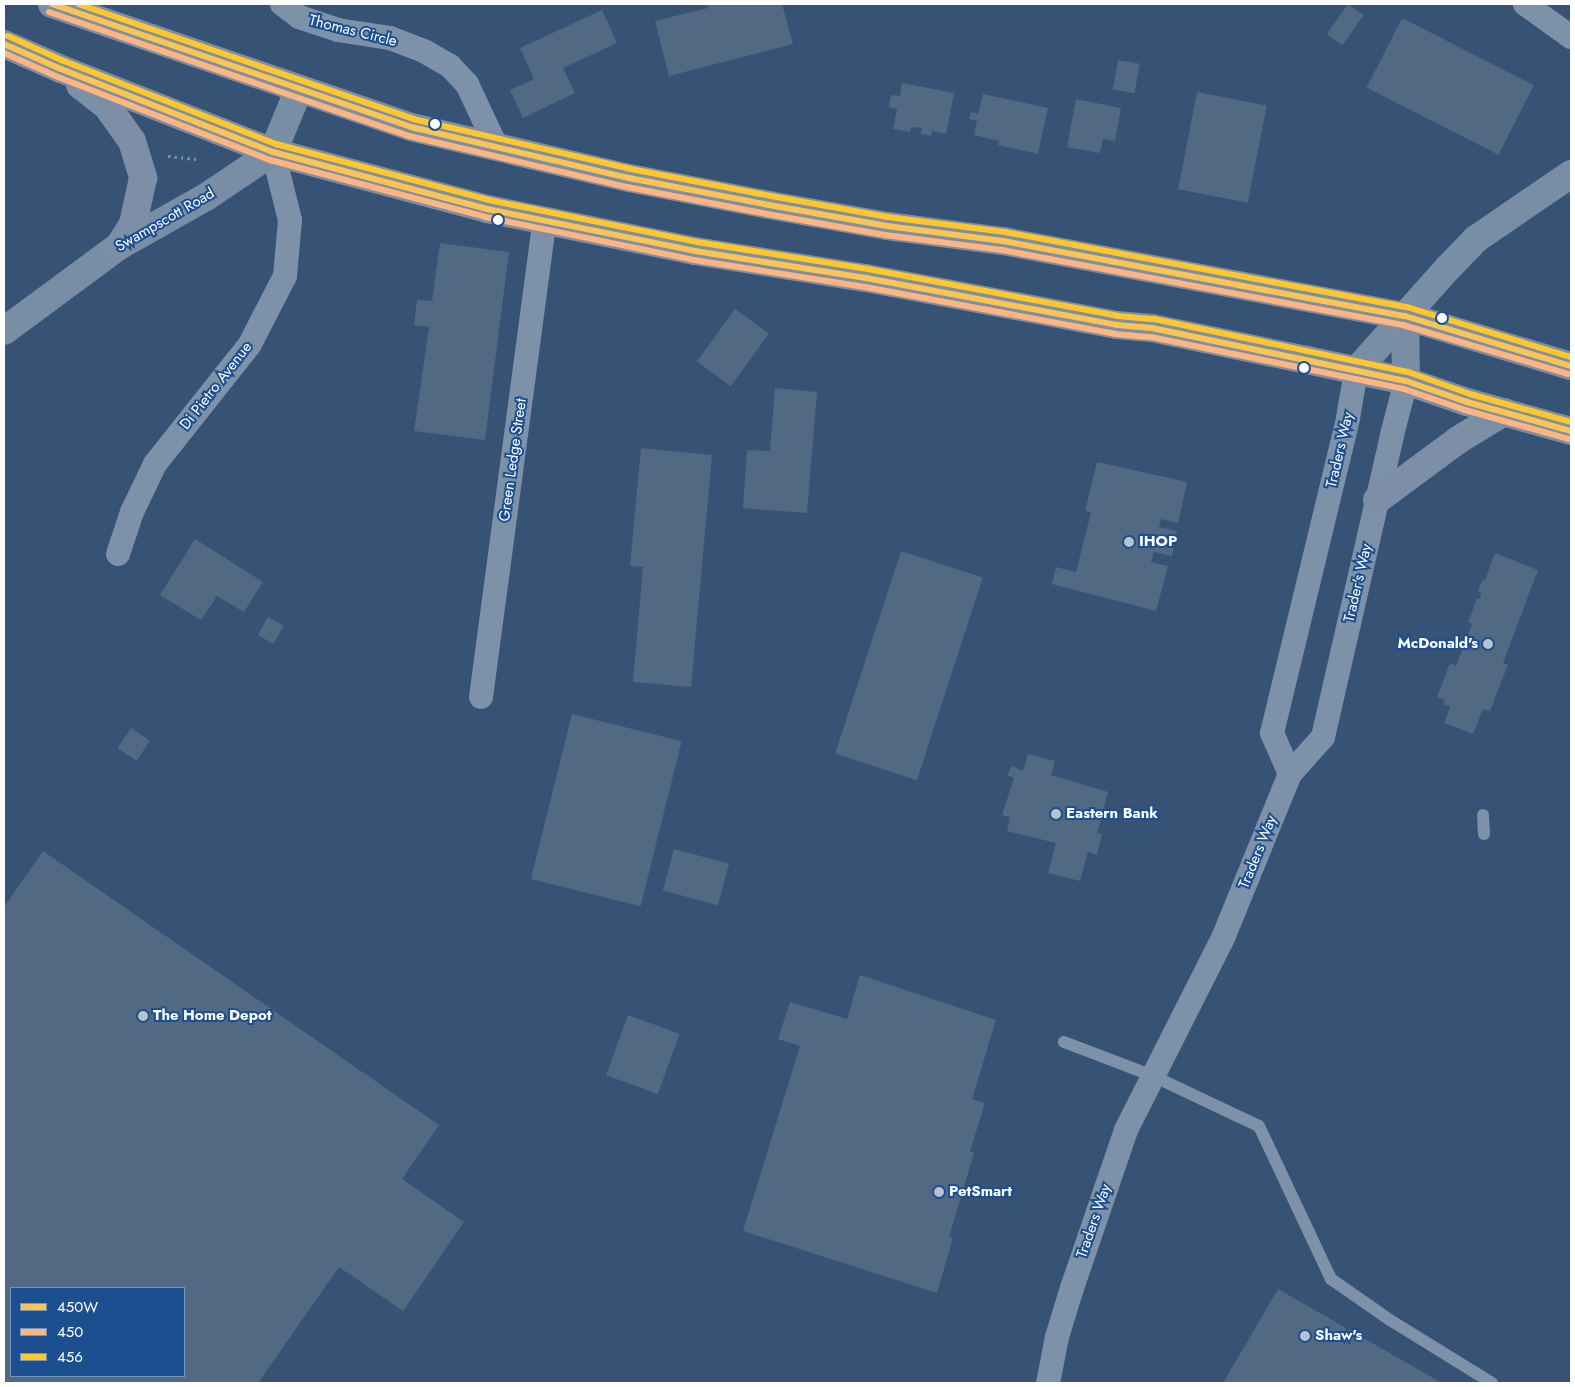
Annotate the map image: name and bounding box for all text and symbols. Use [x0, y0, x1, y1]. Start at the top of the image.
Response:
street label: Thomas Circle [307, 11, 399, 51]
unlabelled marker [430, 119, 440, 129]
street label: Swampscott Road [112, 184, 218, 256]
unlabelled marker [493, 215, 503, 225]
unlabelled marker [1437, 313, 1447, 323]
street label: Di Pietro Avenue [176, 339, 256, 433]
unlabelled marker [1299, 363, 1309, 373]
street label: Green Ledge Street [495, 397, 531, 523]
street label: Traders Way [1323, 410, 1357, 490]
place label: IHOP [1139, 533, 1177, 551]
marker: IHOP [1123, 536, 1135, 548]
street label: Trader's Way [1340, 542, 1376, 624]
place label: McDonald's [1397, 635, 1478, 653]
marker: McDonald's [1482, 638, 1494, 650]
place label: Eastern Bank [1066, 805, 1158, 823]
marker: Eastern Bank [1050, 808, 1062, 820]
street label: Traders Way [1235, 813, 1281, 891]
place label: The Home Depot [153, 1007, 272, 1025]
marker: The Home Depot [137, 1010, 149, 1022]
street label: Traders Way [1073, 1182, 1115, 1260]
place label: PetSmart [949, 1183, 1012, 1201]
marker: PetSmart [933, 1186, 945, 1198]
legend [10, 1287, 185, 1377]
text: 450W [57, 1296, 98, 1318]
text: 450 [57, 1321, 83, 1343]
place label: Shaw's [1315, 1327, 1362, 1345]
marker: Shaw's [1299, 1330, 1311, 1342]
text: 456 [57, 1346, 83, 1368]

